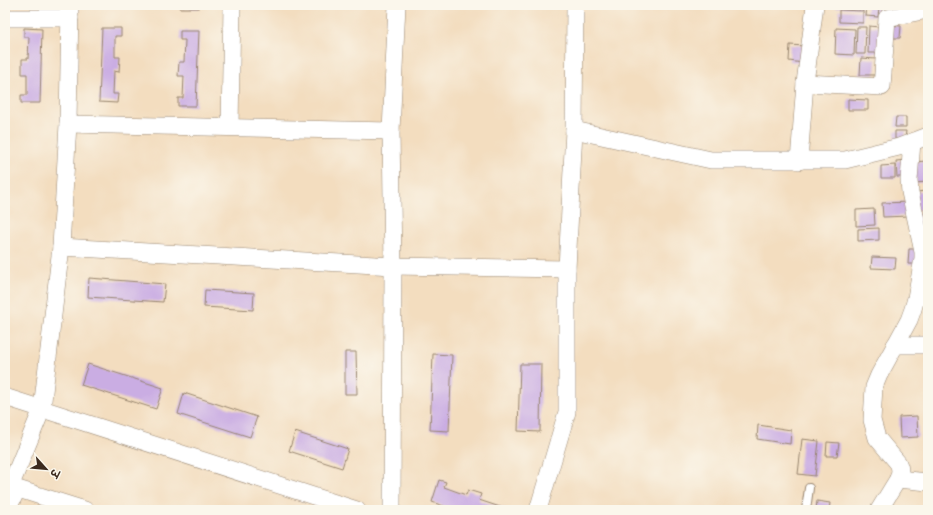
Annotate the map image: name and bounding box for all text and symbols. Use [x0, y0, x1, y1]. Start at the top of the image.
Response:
north arrow [26, 449, 66, 489]
text: उ [46, 466, 63, 481]

